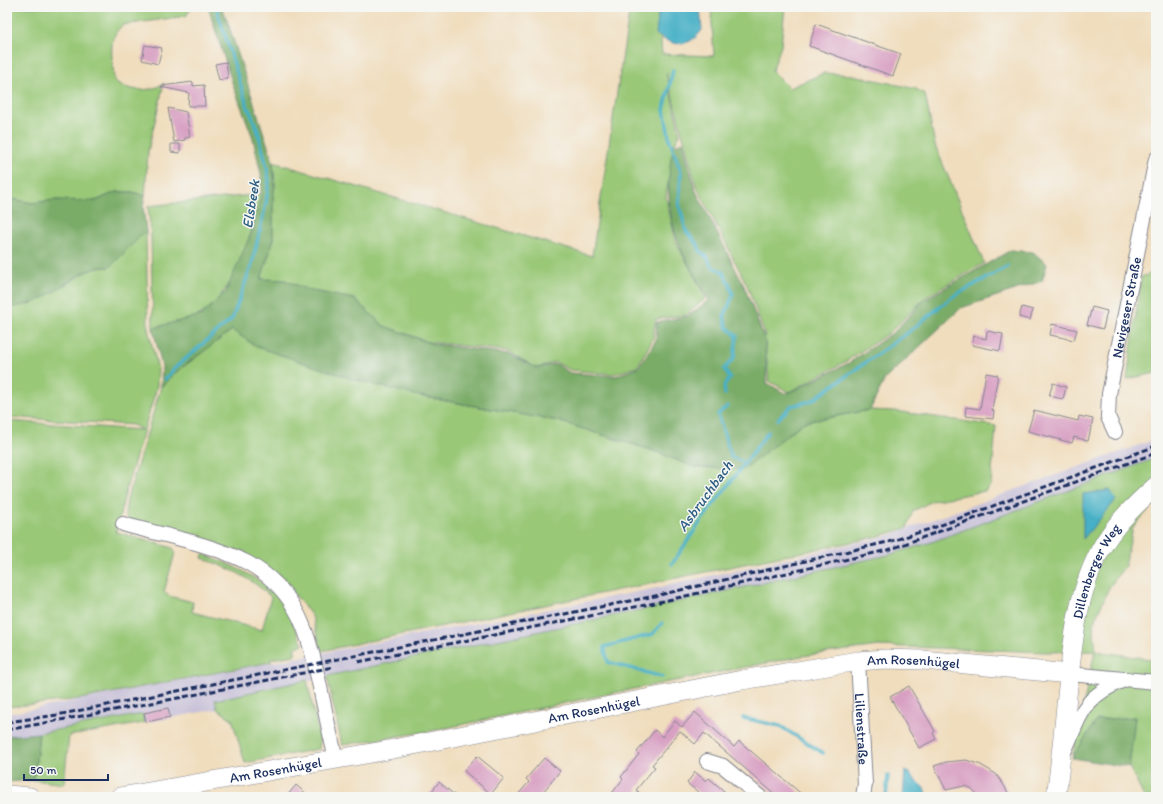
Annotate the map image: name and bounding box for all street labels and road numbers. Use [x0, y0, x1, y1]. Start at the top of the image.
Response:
street label: Nevigeser Straße [1108, 255, 1145, 359]
street label: Dillenberger Weg [1069, 519, 1125, 621]
street label: Am Rosenhügel [866, 651, 961, 672]
street label: Am Rosenhügel [547, 692, 642, 727]
street label: Lilienstraße [851, 693, 872, 766]
street label: Am Rosenhügel [228, 754, 323, 787]

